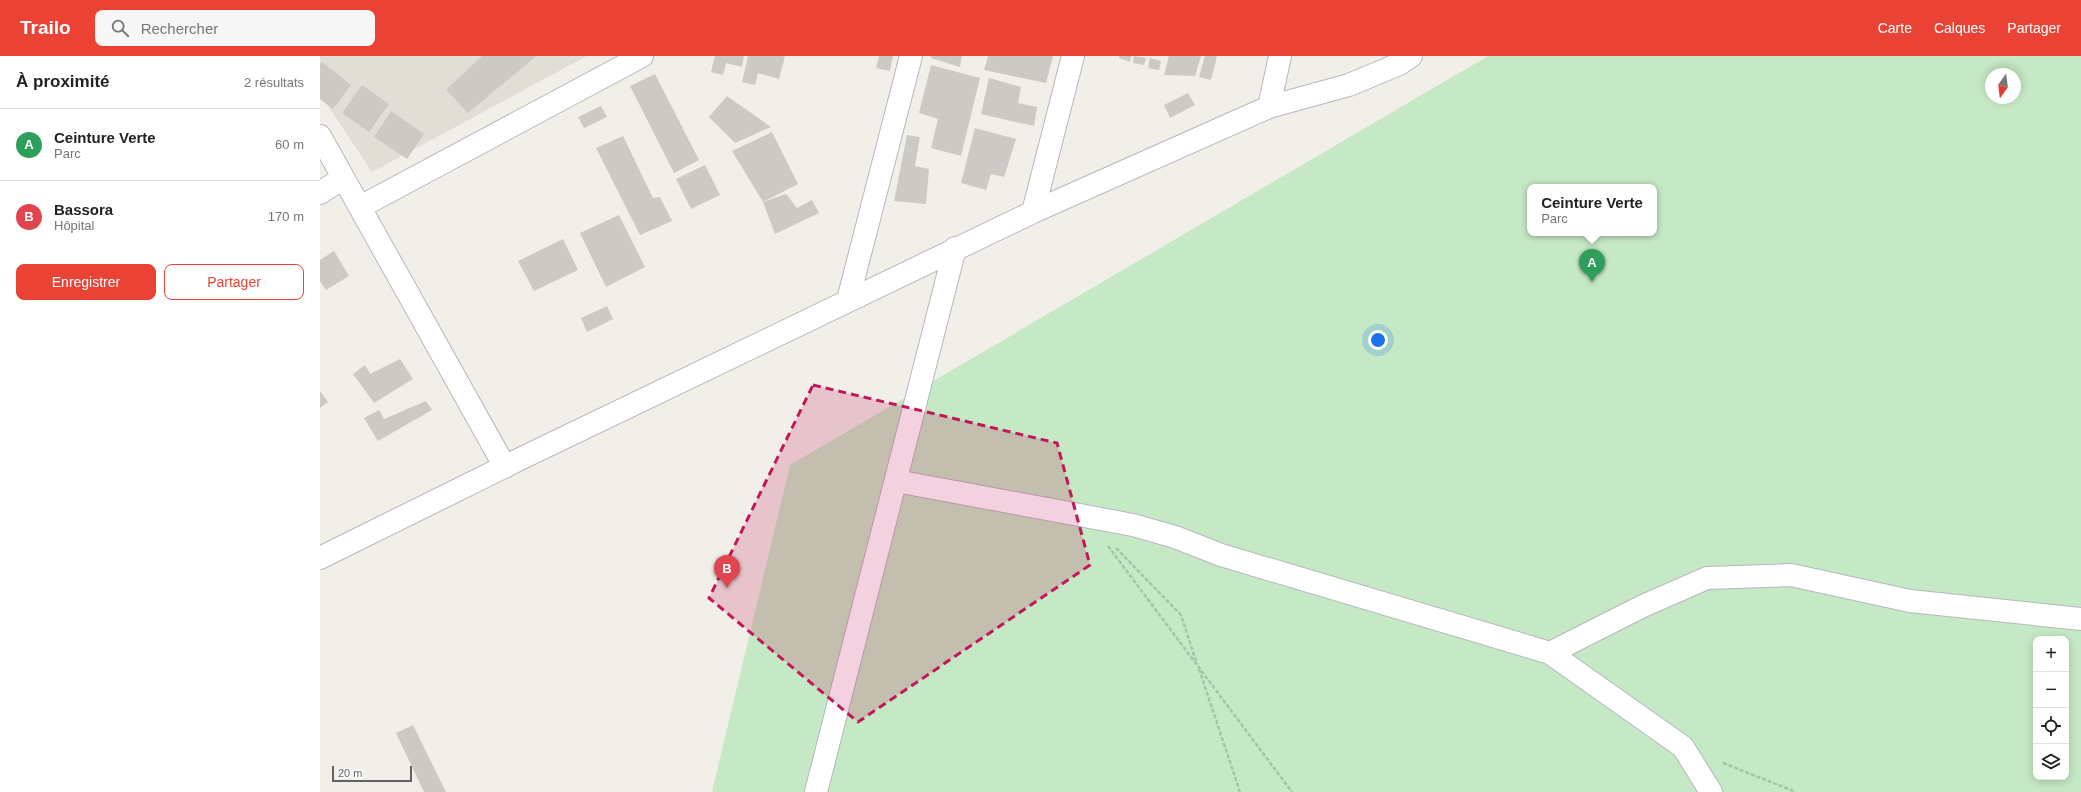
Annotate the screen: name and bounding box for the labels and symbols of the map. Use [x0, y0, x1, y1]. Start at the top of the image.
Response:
north arrow [1985, 68, 2021, 104]
pin: A [1579, 249, 1605, 282]
your location [1368, 330, 1388, 350]
pin: B [714, 555, 740, 588]
scale bar [332, 764, 412, 783]

